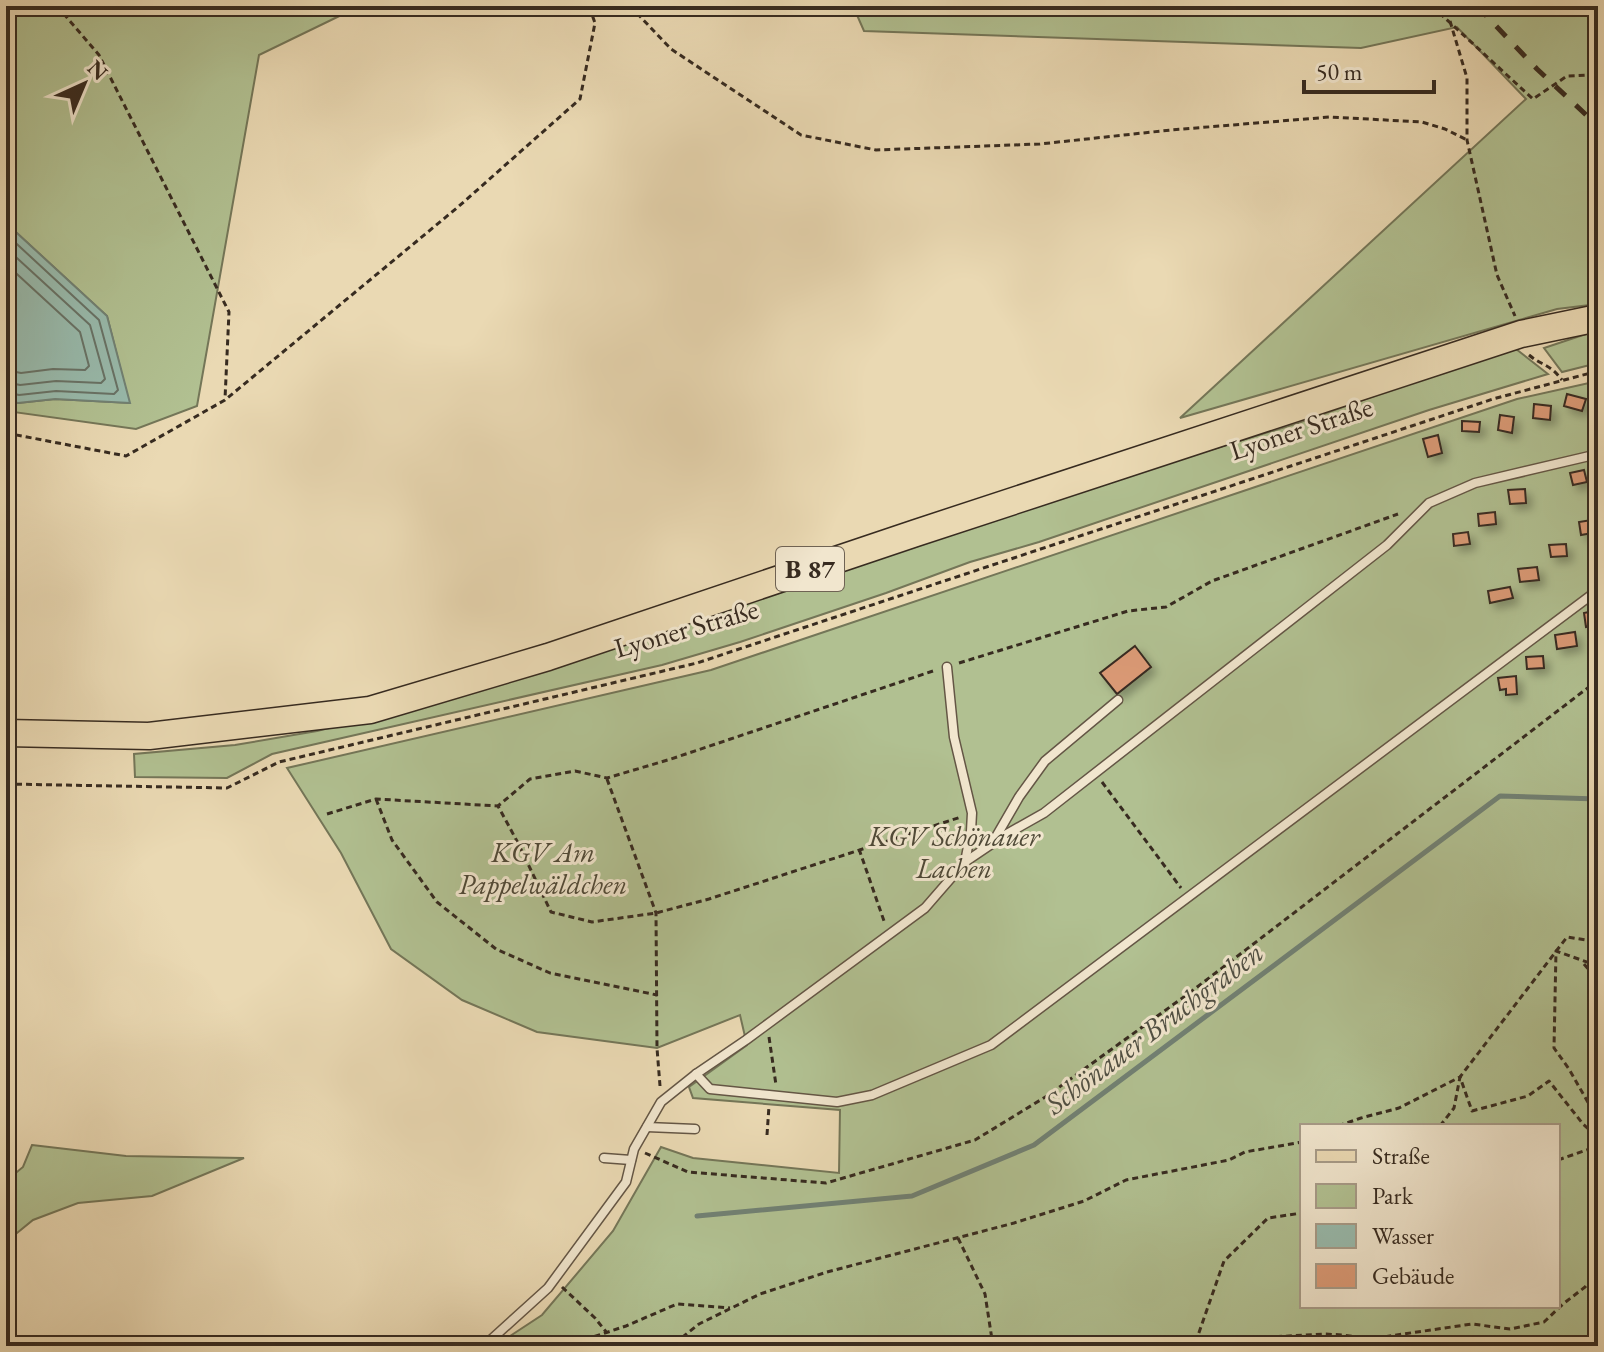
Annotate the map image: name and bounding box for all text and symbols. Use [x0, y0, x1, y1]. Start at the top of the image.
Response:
north arrow [44, 44, 124, 124]
scale bar [1304, 44, 1434, 94]
text: N [81, 53, 114, 87]
text: 50 m [1316, 56, 1363, 87]
street label: Lyoner Straße [1225, 388, 1377, 468]
road number: B 87 [776, 547, 844, 591]
street label: Lyoner Straße [610, 590, 762, 666]
park label: KGV Schönauer Lachen [867, 818, 1041, 886]
park label: KGV Am Pappelwäldchen [459, 834, 627, 902]
water label: Schönauer Bruchgraben [1036, 933, 1271, 1123]
legend [1300, 1124, 1560, 1308]
text: Straße [1372, 1140, 1430, 1171]
text: Park [1372, 1180, 1414, 1211]
text: Wasser [1372, 1220, 1434, 1251]
text: Gebäude [1372, 1260, 1454, 1291]

